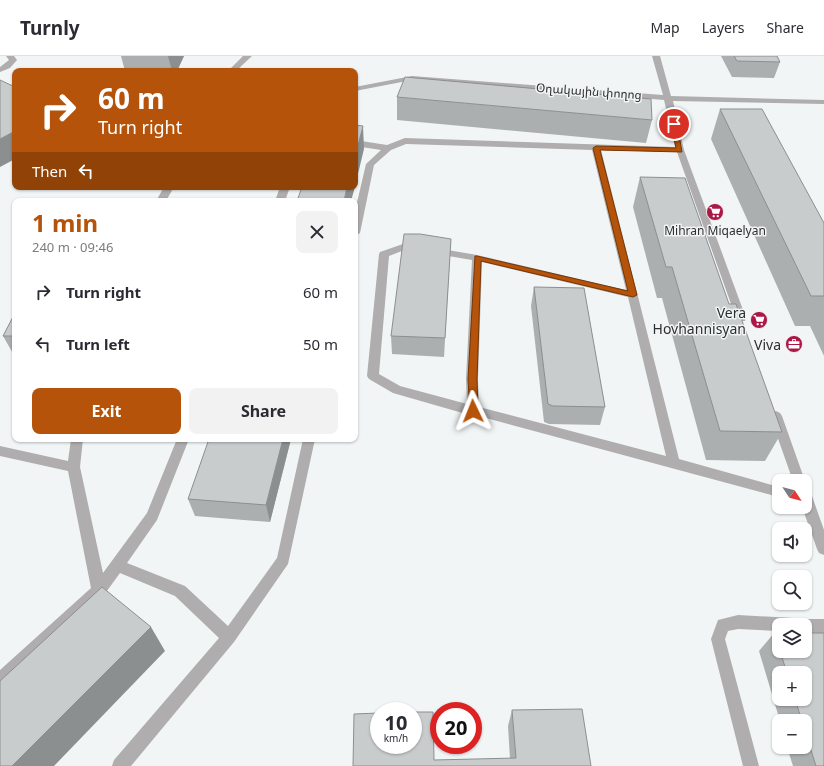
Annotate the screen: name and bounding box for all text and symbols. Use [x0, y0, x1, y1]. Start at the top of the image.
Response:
text: Turnly [20, 15, 80, 41]
text: Map [651, 18, 680, 37]
text: Layers [702, 18, 744, 37]
text: Share [766, 18, 804, 37]
text: 60 m [98, 79, 165, 117]
street label: Օղակային փողոց [536, 79, 642, 103]
icon: right [32, 84, 84, 136]
pin [657, 107, 691, 141]
icon: arrive [663, 113, 685, 135]
text: Turn right [98, 115, 182, 139]
icon: left [75, 160, 97, 182]
text: Then [32, 161, 67, 181]
supermarket icon: Mihran Miqaelyan [705, 202, 725, 222]
text: 1 min [32, 206, 98, 239]
button: close [296, 211, 338, 253]
place label: Mihran Miqaelyan [664, 222, 766, 239]
text: 240 m · 09:46 [32, 238, 113, 256]
icon: right [32, 281, 54, 303]
text: Turn right [66, 282, 141, 302]
text: 60 m [303, 282, 338, 302]
place label: Vera Hovhannisyan [653, 303, 746, 338]
supermarket icon: Vera Hovhannisyan [749, 310, 769, 330]
icon: left [32, 333, 54, 355]
text: Turn left [66, 334, 130, 354]
text: 50 m [303, 334, 338, 354]
office icon: Viva [784, 334, 804, 354]
place label: Viva [754, 335, 781, 354]
button: Exit [32, 388, 181, 434]
button: Share [189, 388, 338, 434]
position arrow [452, 390, 494, 432]
north arrow [772, 474, 812, 514]
map controls [772, 474, 812, 754]
button: sound [772, 522, 812, 562]
button: search [772, 570, 812, 610]
button: layers [772, 618, 812, 658]
button: + [772, 666, 812, 706]
speed limit sign: 20 [430, 702, 482, 754]
text: 10 [385, 709, 407, 736]
button: − [772, 714, 812, 754]
text: km/h [384, 731, 408, 745]

